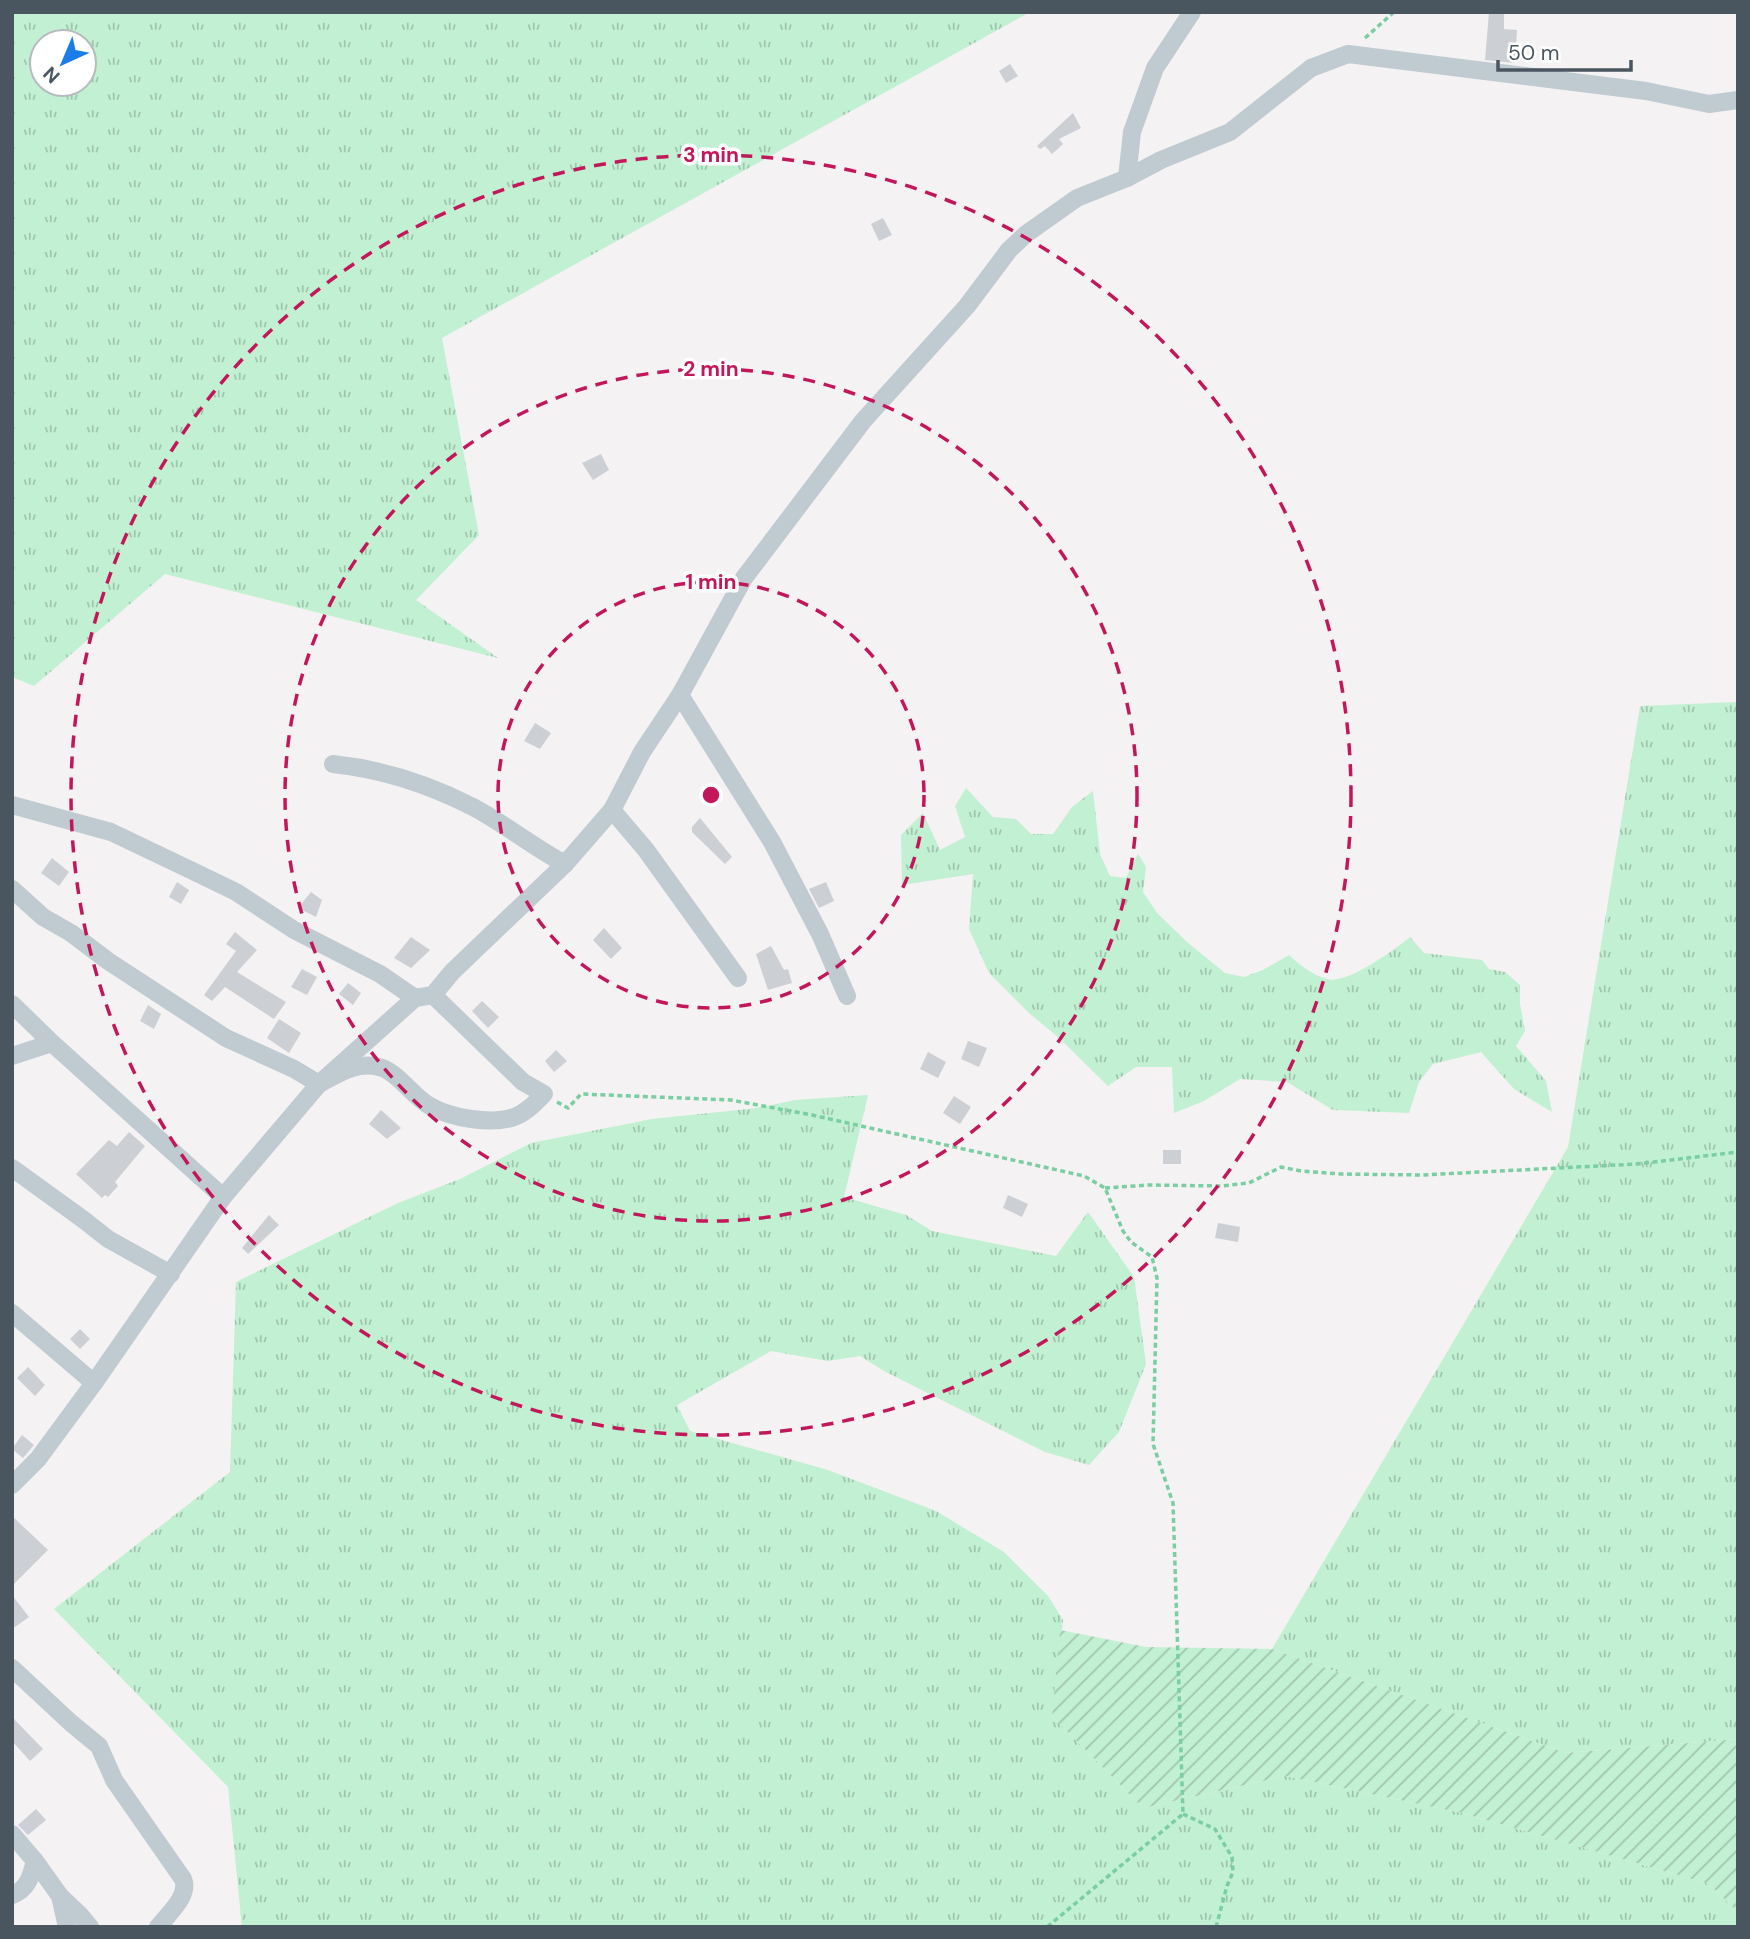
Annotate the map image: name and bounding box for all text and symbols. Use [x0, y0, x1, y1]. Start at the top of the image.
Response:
north arrow [28, 28, 98, 98]
scale bar [1498, 28, 1631, 72]
text: 50 m [1508, 39, 1559, 67]
text: N [38, 61, 65, 89]
text: 3 min [683, 141, 739, 169]
text: 2 min [683, 355, 739, 383]
text: 1 min [685, 568, 737, 596]
centre of rings [699, 783, 723, 807]

